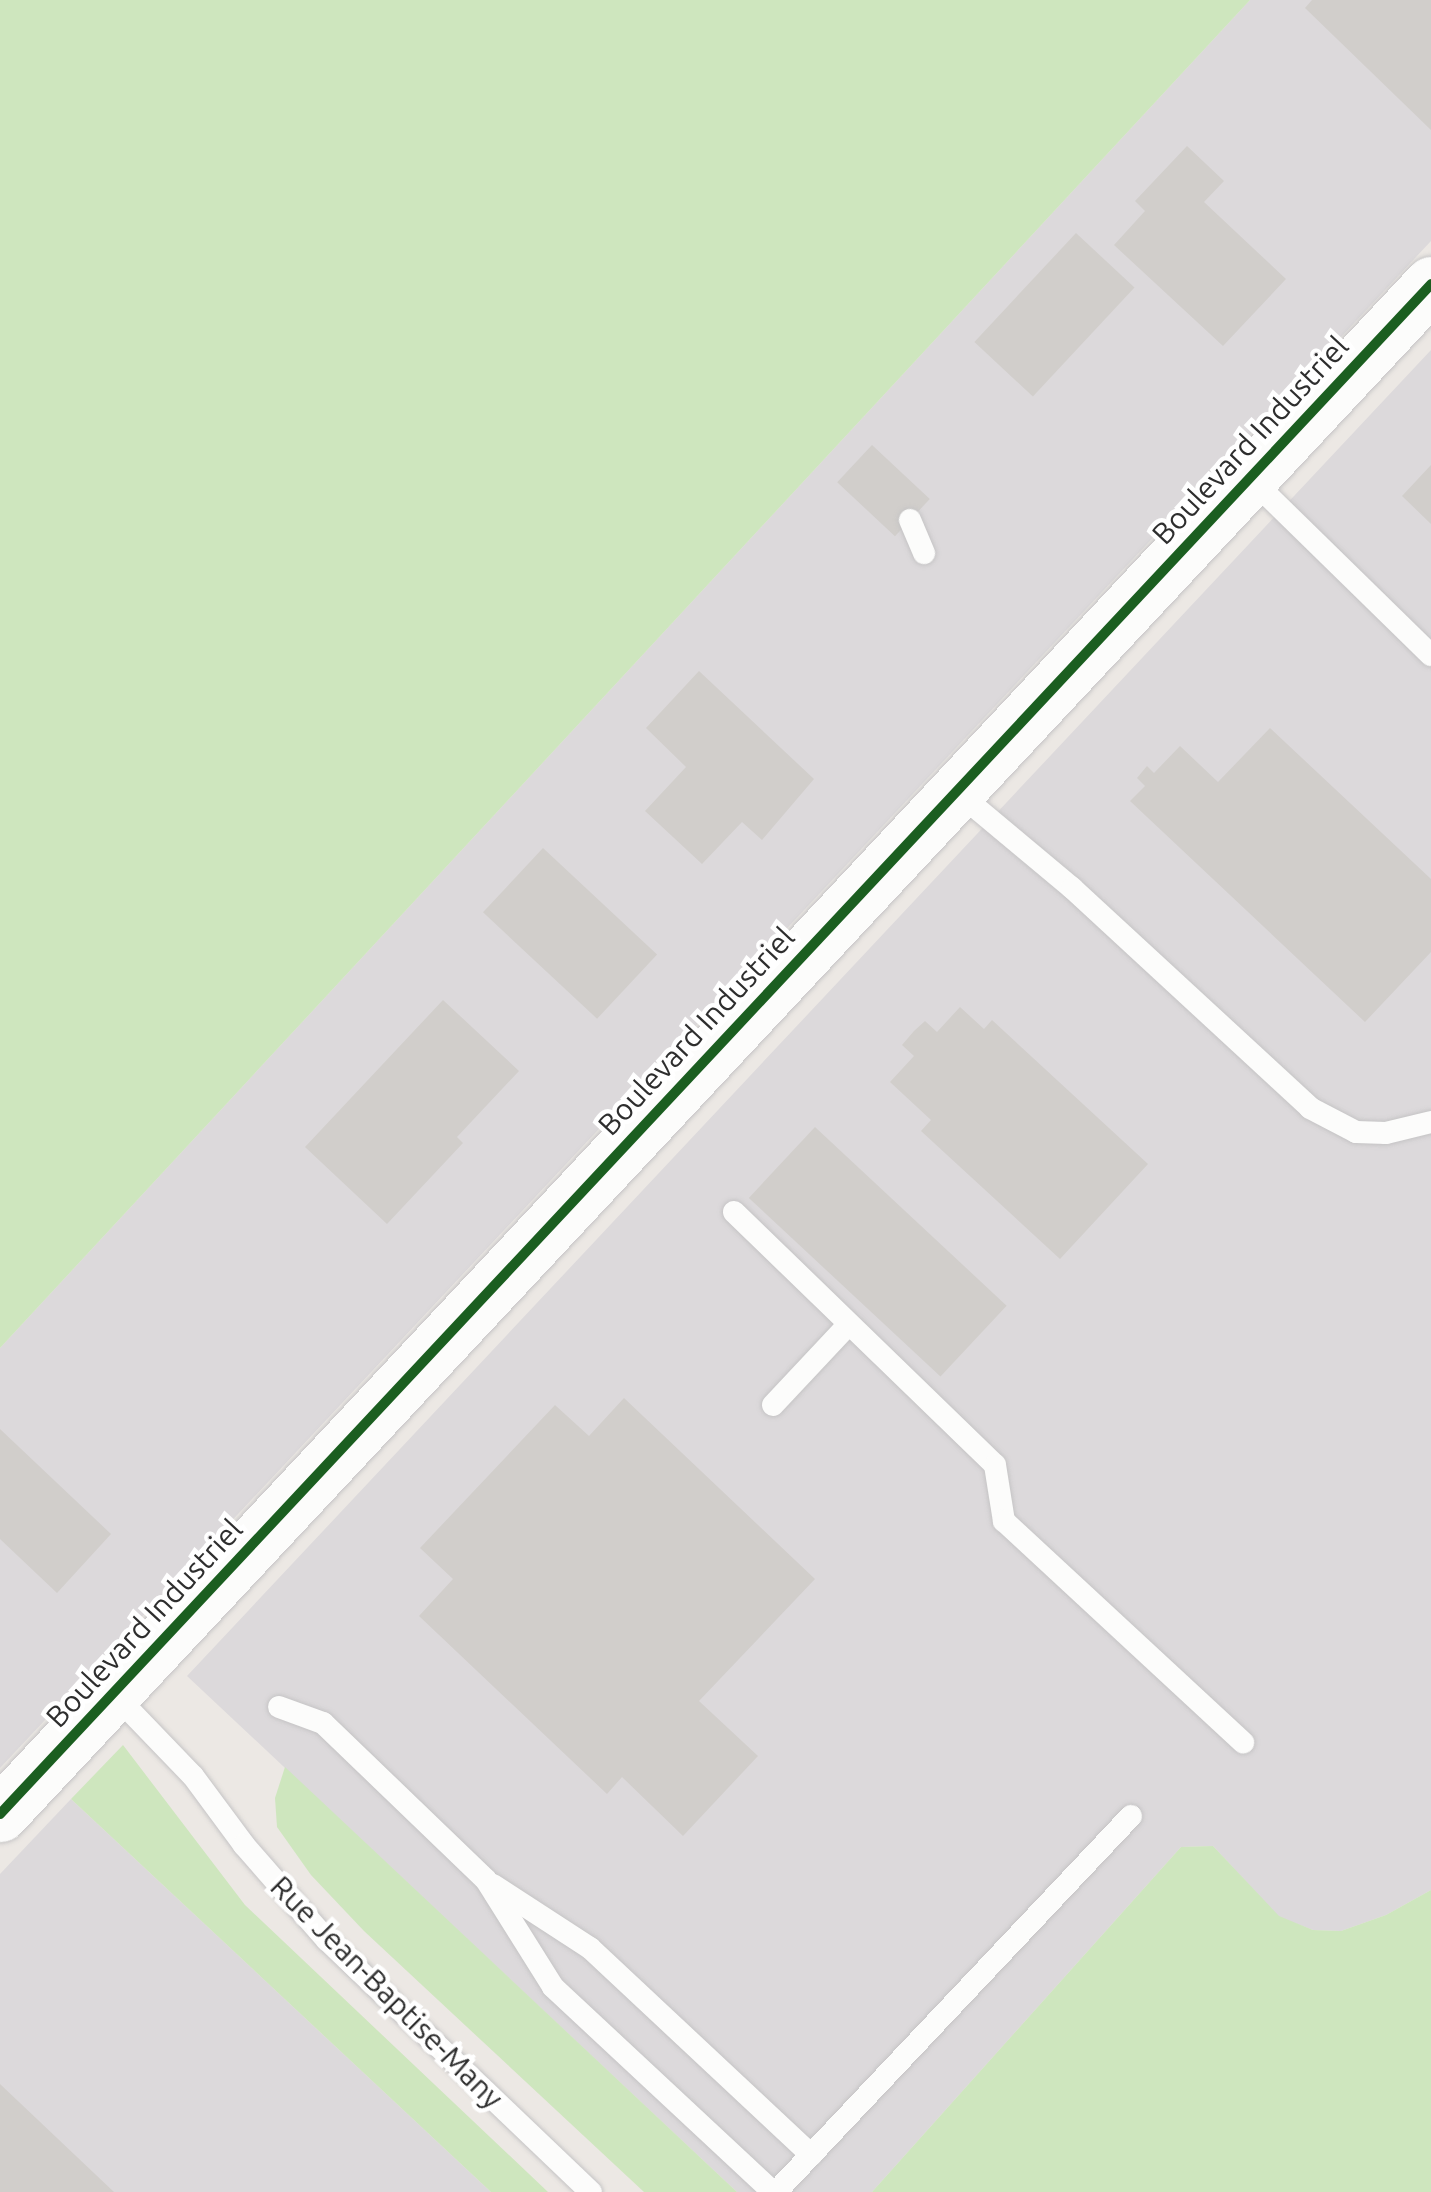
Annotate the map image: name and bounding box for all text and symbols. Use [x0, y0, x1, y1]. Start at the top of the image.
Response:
street label: Boulevard Industriel [1144, 329, 1356, 551]
street label: Boulevard Industriel [590, 920, 802, 1142]
street label: Boulevard Industriel [38, 1512, 250, 1734]
street label: Rue Jean-Baptise-Many [263, 1868, 511, 2116]

